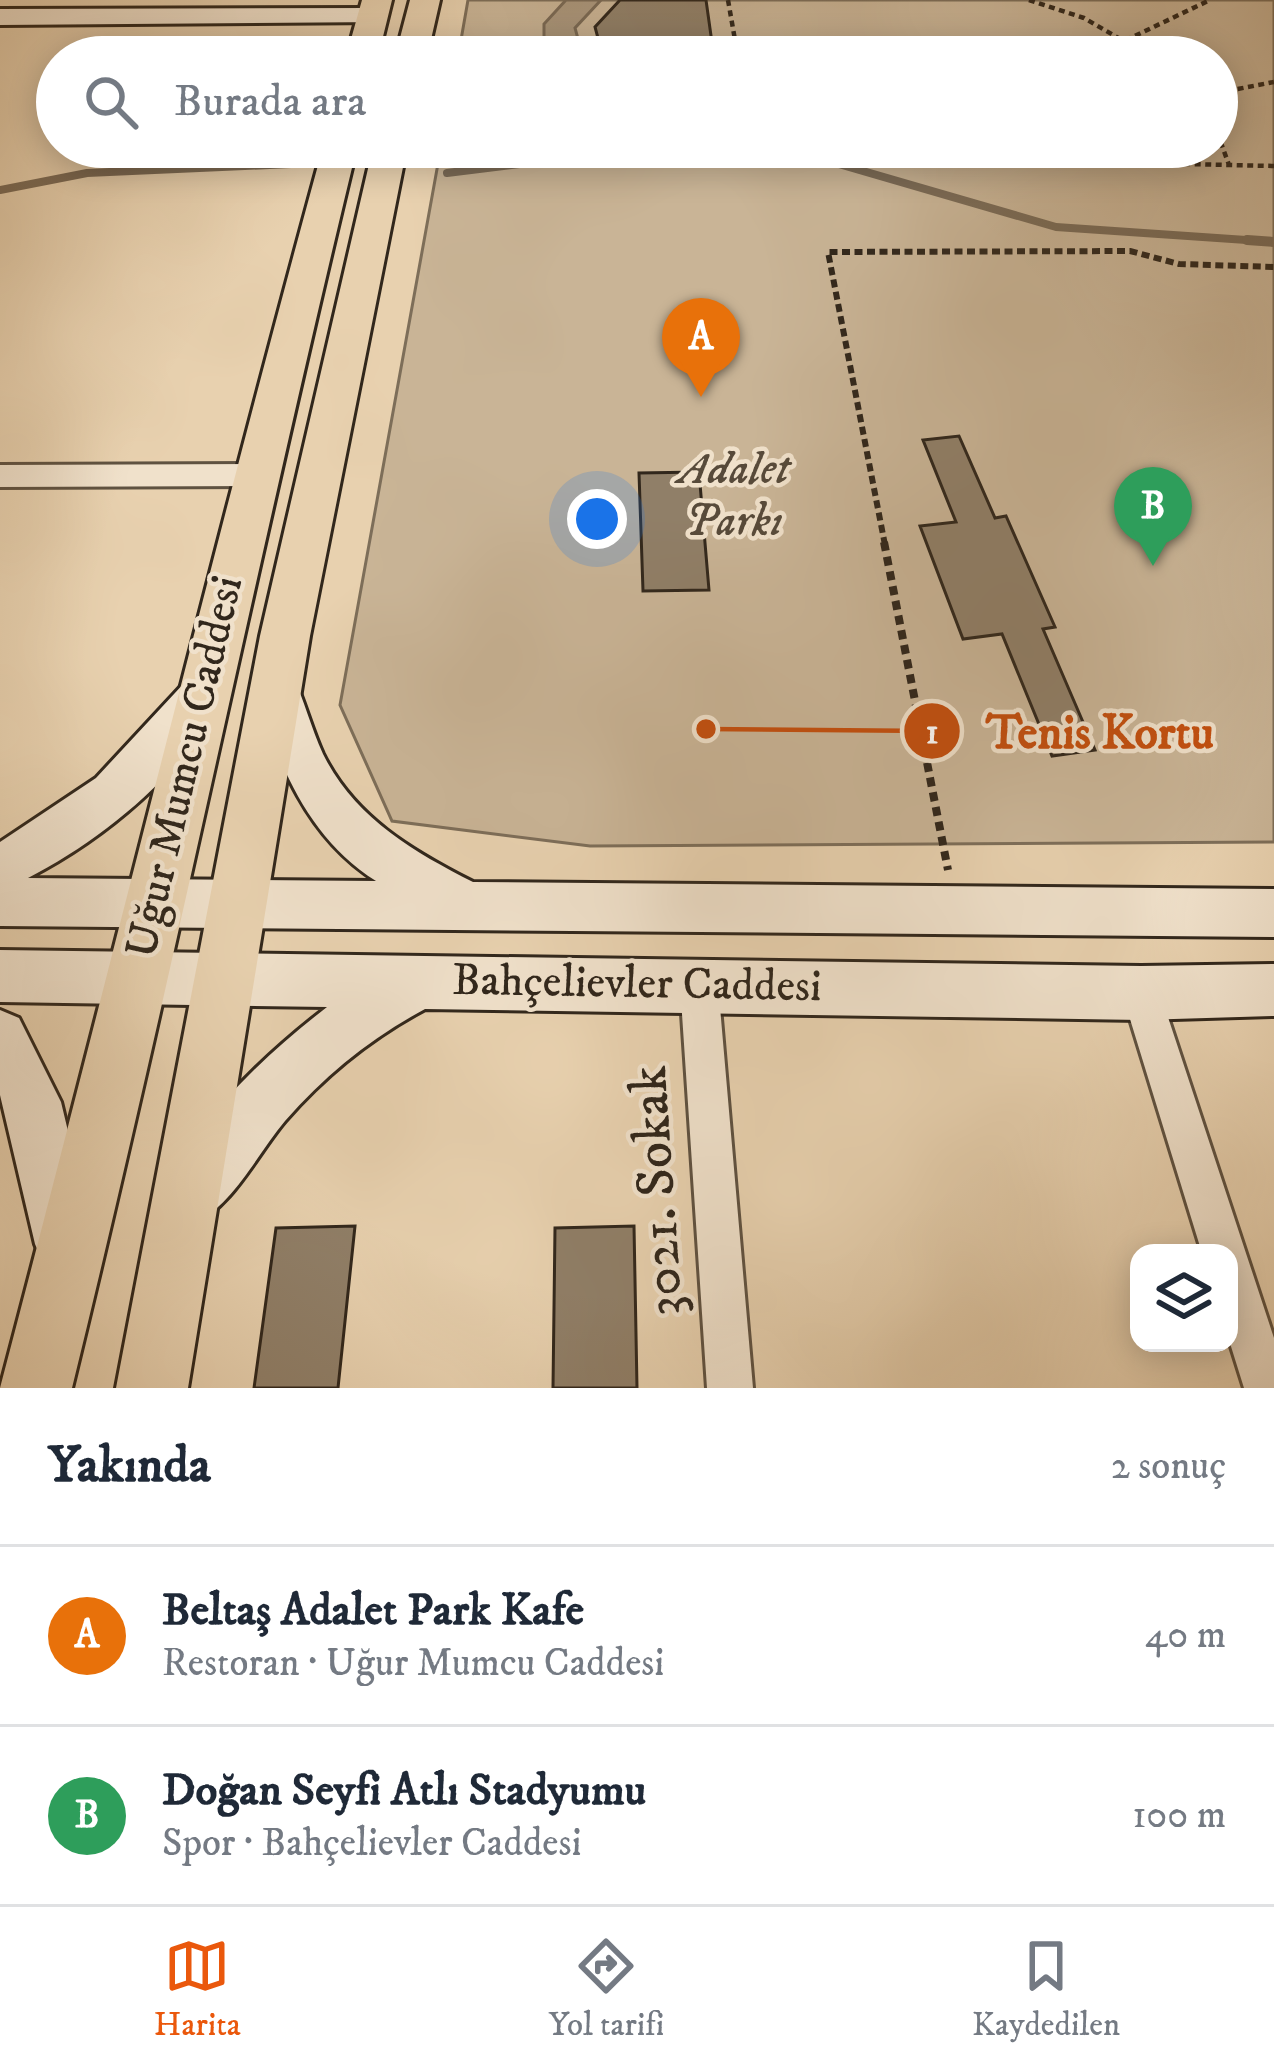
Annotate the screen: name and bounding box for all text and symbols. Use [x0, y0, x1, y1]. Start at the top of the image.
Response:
search box [36, 36, 1238, 168]
icon: search [78, 69, 144, 135]
text: Burada ara [174, 74, 366, 130]
pin: A [662, 298, 740, 397]
park label: Adalet Parkı [673, 442, 793, 550]
pin: B [1114, 467, 1192, 566]
your location [567, 489, 627, 549]
street label: Uğur Mumcu Caddesi [114, 570, 256, 964]
callout: Tenis Kortu [902, 689, 1238, 773]
text: Tenis Kortu [985, 704, 1214, 764]
text: 1 [925, 710, 939, 755]
street label: Bahçelievler Caddesi [452, 953, 822, 1015]
street label: 3021. Sokak [616, 1063, 700, 1318]
map controls [1130, 1244, 1238, 1352]
button: layers [1130, 1244, 1238, 1352]
text: Yakında [48, 1434, 211, 1498]
text: 2 sonuç [1111, 1442, 1226, 1491]
text: Beltaş Adalet Park Kafe [162, 1583, 584, 1639]
text: A [75, 1611, 99, 1660]
text: 40 m [1145, 1611, 1226, 1660]
text: Restoran · Uğur Mumcu Caddesi [162, 1639, 664, 1688]
text: Doğan Seyfi Atlı Stadyumu [162, 1763, 646, 1819]
text: B [75, 1791, 99, 1840]
text: 100 m [1132, 1791, 1226, 1840]
text: Spor · Bahçelievler Caddesi [162, 1819, 582, 1868]
tab: Harita [154, 1933, 241, 2046]
tab: Yol tarifi [548, 1933, 664, 2046]
tab: Kaydedilen [972, 1933, 1120, 2046]

